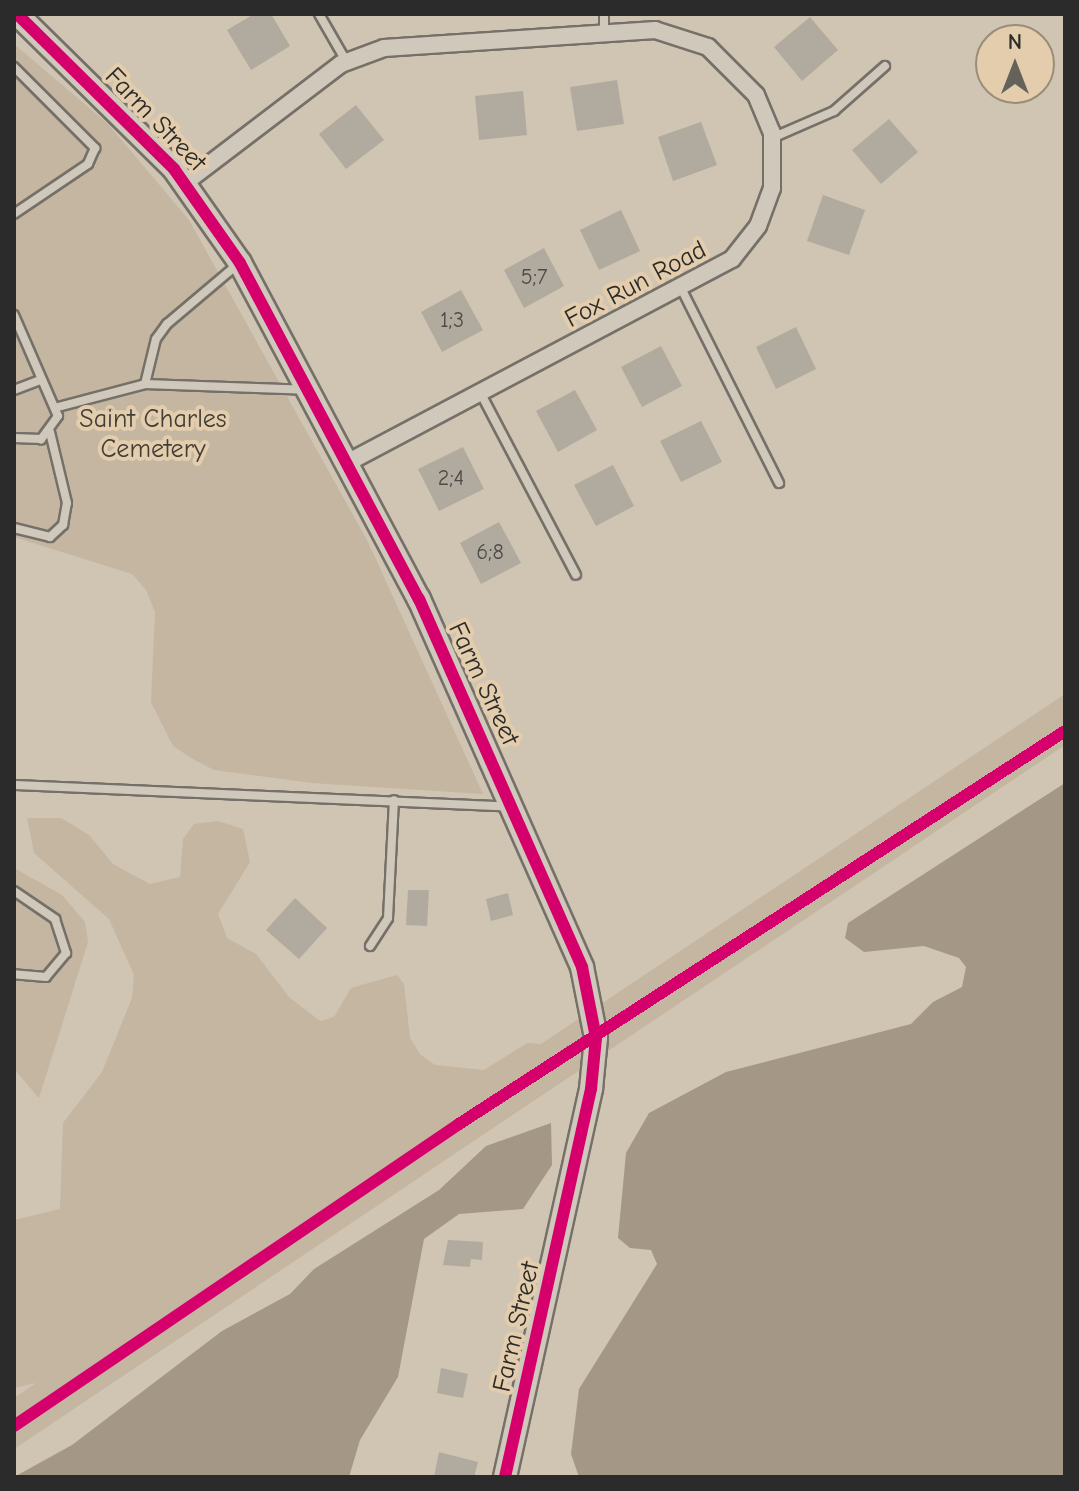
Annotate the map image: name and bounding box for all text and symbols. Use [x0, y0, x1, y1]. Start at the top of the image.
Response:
north arrow [975, 24, 1055, 104]
text: N [1008, 29, 1022, 55]
street label: Farm Street [98, 61, 212, 179]
street label: Fox Run Road [560, 235, 712, 335]
house number: 5;7 [521, 265, 547, 291]
house number: 1;3 [440, 308, 464, 334]
park label: Saint Charles Cemetery [79, 404, 227, 466]
house number: 2;4 [438, 466, 464, 492]
house number: 6;8 [476, 540, 504, 566]
street label: Farm Street [441, 617, 525, 751]
street label: Farm Street [487, 1259, 547, 1395]

